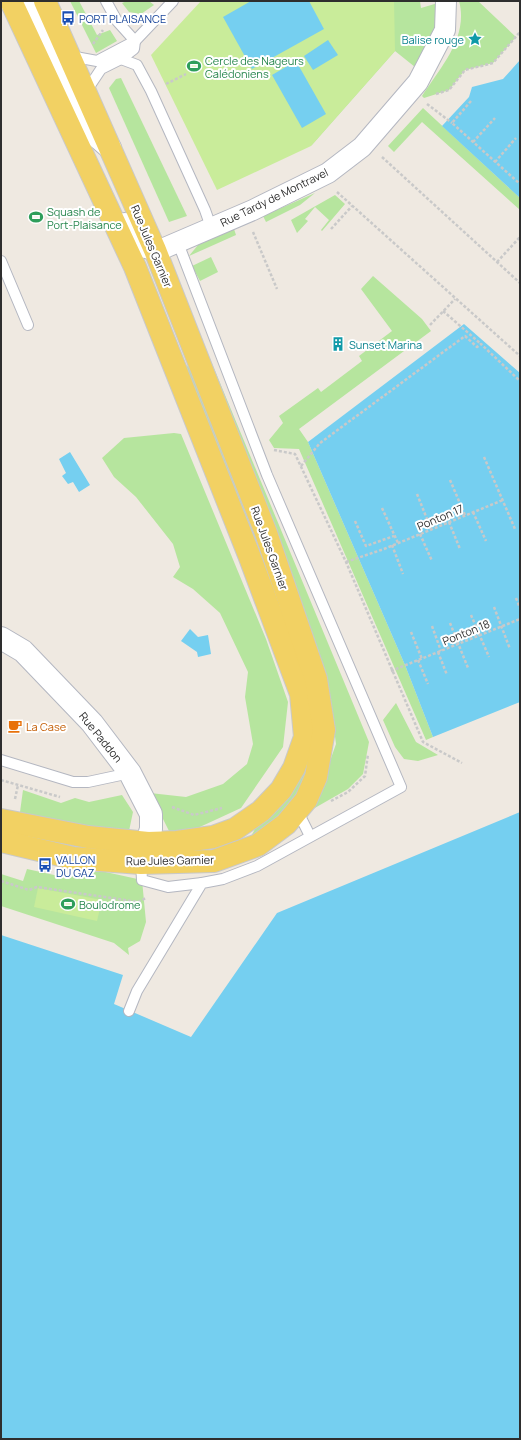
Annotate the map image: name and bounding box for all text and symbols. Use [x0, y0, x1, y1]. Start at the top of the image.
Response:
bus stop icon: PORT PLAISANCE [60, 10, 76, 26]
place label: PORT PLAISANCE [79, 11, 166, 26]
place icon: Balise rouge [467, 31, 483, 47]
place label: Balise rouge [402, 32, 465, 47]
place label: Cercle des Nageurs Calédoniens [205, 53, 304, 81]
sports icon: Cercle des Nageurs Calédoniens [186, 58, 202, 74]
street label: Rue Tardy de Montravel [218, 164, 330, 230]
street label: Rue Jules Garnier [128, 203, 176, 289]
place label: Squash de Port-Plaisance [47, 204, 122, 232]
sports icon: Squash de Port-Plaisance [28, 209, 44, 225]
building icon: Sunset Marina [330, 336, 346, 352]
place label: Sunset Marina [349, 337, 422, 352]
street label: Ponton 17 [415, 501, 465, 533]
street label: Rue Jules Garnier [248, 504, 292, 592]
street label: Ponton 18 [440, 616, 492, 648]
street label: Rue Paddon [76, 709, 126, 765]
cafe icon: La Case [7, 718, 23, 734]
place label: La Case [26, 719, 67, 734]
place label: VALLON DU GAZ [56, 852, 95, 880]
street label: Rue Jules Garnier [126, 852, 214, 868]
bus stop icon: VALLON DU GAZ [37, 857, 53, 873]
sports icon: Boulodrome [60, 896, 76, 912]
place label: Boulodrome [79, 897, 141, 912]

